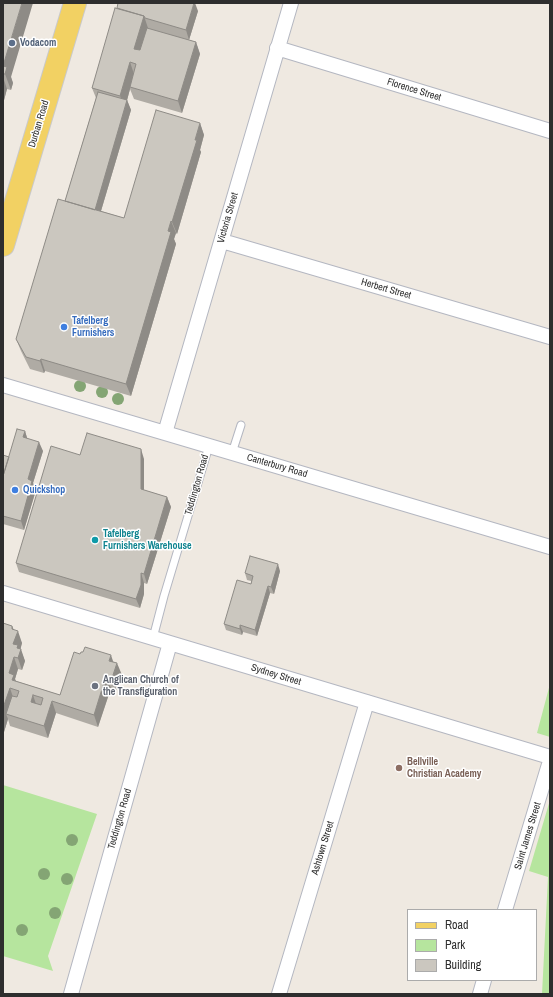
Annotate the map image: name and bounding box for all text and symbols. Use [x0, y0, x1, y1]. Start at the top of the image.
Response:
place label: Vodacom [20, 37, 56, 49]
marker: Vodacom [7, 38, 17, 48]
street label: Florence Street [385, 76, 443, 104]
street label: Durban Road [26, 99, 52, 149]
street label: Victoria Street [215, 191, 241, 245]
street label: Herbert Street [360, 276, 412, 302]
place label: Tafelberg Furnishers [72, 315, 114, 338]
marker: Tafelberg Furnishers [59, 322, 69, 332]
street label: Canterbury Road [245, 452, 309, 480]
street label: Teddington Road [183, 453, 211, 517]
place label: Quickshop [23, 484, 65, 496]
marker: Quickshop [10, 485, 20, 495]
place label: Tafelberg Furnishers Warehouse [103, 528, 192, 552]
marker: Tafelberg Furnishers Warehouse [90, 535, 100, 545]
street label: Sydney Street [250, 662, 302, 688]
place label: Anglican Church of the Transfiguration [103, 674, 179, 698]
marker: Anglican Church of the Transfiguration [90, 681, 100, 691]
place label: Bellville Christian Academy [407, 756, 481, 780]
marker: Bellville Christian Academy [394, 763, 404, 773]
street label: Teddington Road [106, 787, 134, 851]
street label: Saint James Street [512, 801, 544, 871]
street label: Ashtown Street [309, 820, 337, 876]
legend [407, 909, 537, 981]
text: Road [445, 917, 469, 933]
text: Park [445, 937, 465, 953]
text: Building [445, 957, 481, 973]

